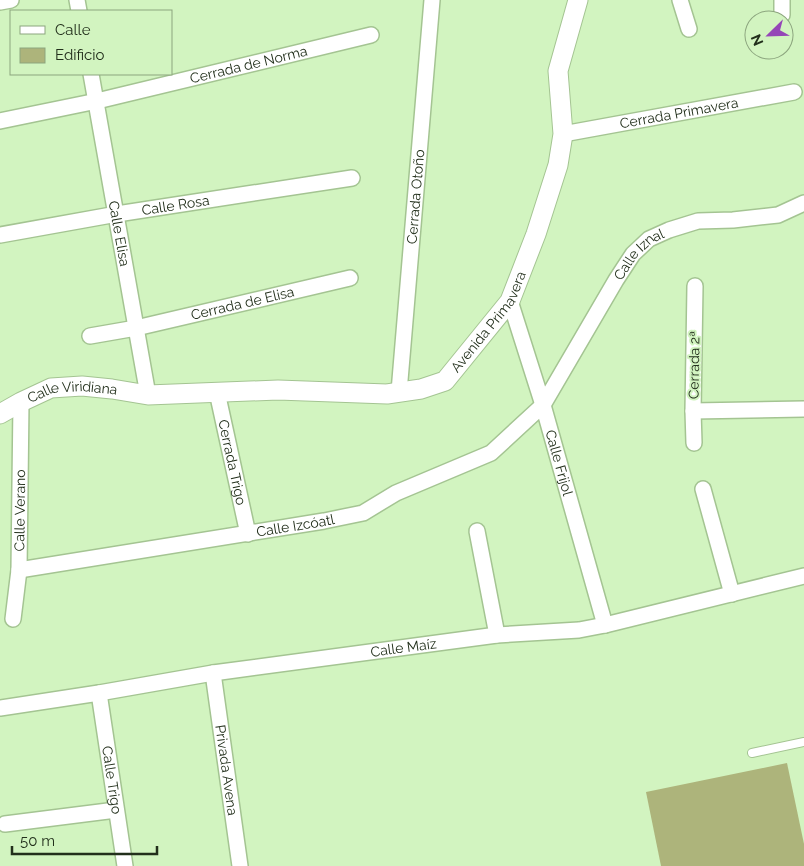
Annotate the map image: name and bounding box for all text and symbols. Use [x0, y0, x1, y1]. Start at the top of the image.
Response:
legend [10, 10, 172, 75]
north arrow [744, 10, 794, 60]
text: Calle [55, 21, 91, 39]
text: N [748, 32, 766, 48]
street label: Cerrada de Norma [188, 43, 309, 86]
text: Edificio [55, 46, 105, 64]
street label: Cerrada Primavera [619, 94, 740, 132]
street label: Cerrada Otoño [403, 149, 427, 245]
street label: Calle Rosa [140, 192, 210, 218]
street label: Calle Elisa [106, 199, 133, 268]
street label: Calle Iznal [610, 225, 667, 283]
street label: Avenida Primavera [448, 269, 529, 375]
street label: Cerrada de Elisa [189, 283, 296, 323]
street label: Cerrada 2ª [685, 331, 703, 399]
street label: Calle Viridiana [25, 378, 119, 406]
street label: Cerrada Trigo [215, 418, 249, 507]
street label: Calle Frijol [542, 428, 576, 498]
street label: Calle Verano [11, 469, 28, 551]
street label: Calle Izcóatl [255, 511, 336, 540]
street label: Calle Maíz [369, 635, 438, 660]
street label: Privada Avena [212, 724, 241, 816]
street label: Calle Trigo [99, 745, 125, 815]
scale bar [12, 824, 158, 856]
text: 50 m [20, 832, 55, 850]

